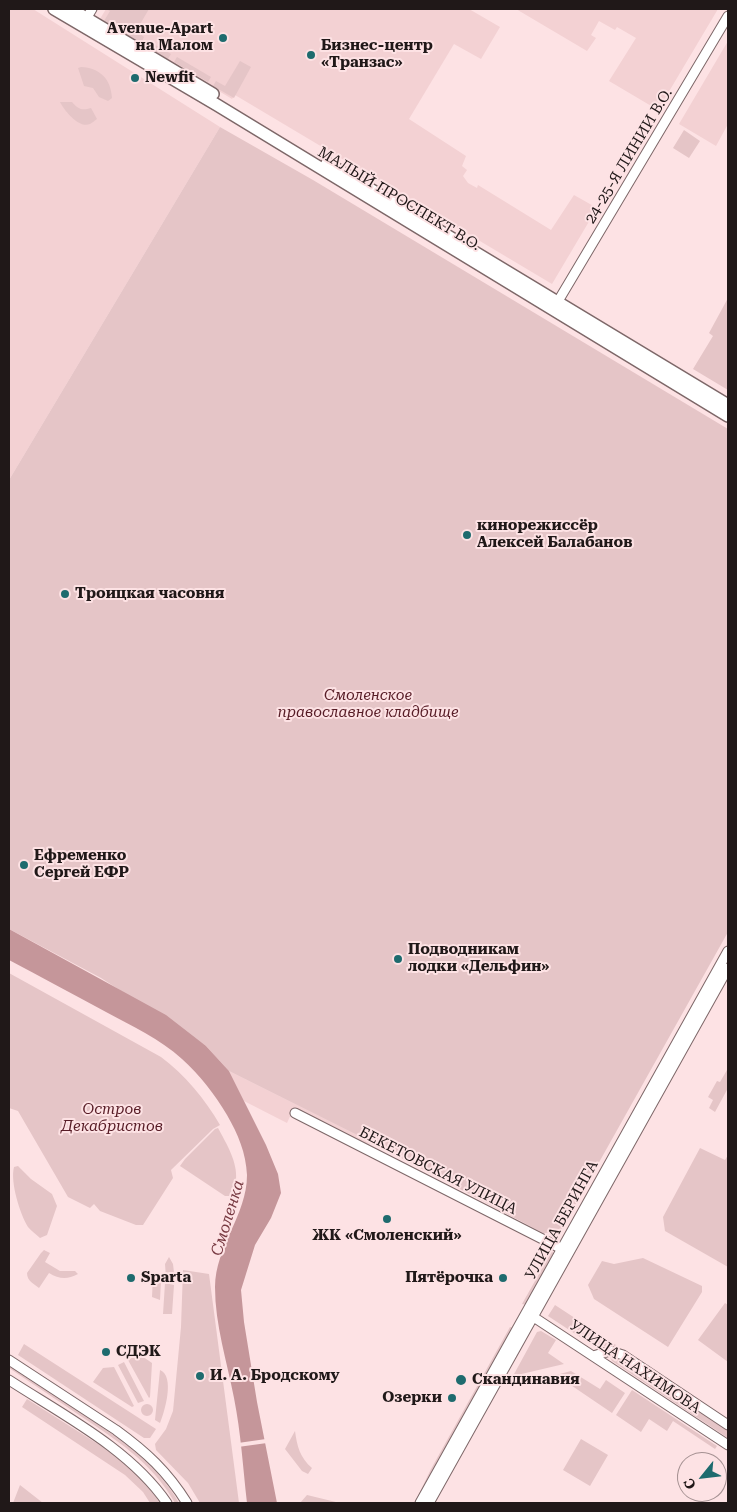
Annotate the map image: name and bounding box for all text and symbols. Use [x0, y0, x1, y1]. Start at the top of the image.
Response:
place label: Аvenue-Apart на Малом [107, 20, 213, 55]
marker: Аvenue-Apart на Малом [217, 32, 229, 44]
place label: Бизнес-центр «Транзас» [321, 37, 433, 72]
marker: Бизнес-центр «Транзас» [305, 49, 317, 61]
place label: Newfit [145, 69, 195, 87]
marker: Newfit [129, 72, 141, 84]
street label: 24-25-Я ЛИНИИ В.О. [581, 85, 677, 227]
street label: МАЛЫЙ ПРОСПЕКТ В.О. [314, 143, 484, 255]
place label: кинорежиссёр Алексей Балабанов [477, 517, 632, 552]
marker: кинорежиссёр Алексей Балабанов [461, 529, 473, 541]
place label: Троицкая часовня [75, 585, 224, 603]
marker: Троицкая часовня [59, 588, 71, 600]
park label: Смоленское православное кладбище [277, 687, 459, 722]
place label: Ефременко Сергей ЕФР [34, 847, 129, 882]
marker: Ефременко Сергей ЕФР [18, 859, 30, 871]
place label: Подводникам лодки «Дельфин» [408, 941, 550, 976]
marker: Подводникам лодки «Дельфин» [392, 953, 404, 965]
park label: Остров Декабристов [61, 1101, 163, 1136]
street label: БЕКЕТОВСКАЯ УЛИЦА [356, 1123, 520, 1219]
street label: УЛИЦА БЕРИНГА [522, 1157, 602, 1283]
water label: Смоленка [207, 1178, 249, 1258]
marker: ЖК «Смоленский» [381, 1213, 393, 1225]
place label: ЖК «Смоленский» [312, 1227, 462, 1245]
place label: Sparta [141, 1269, 191, 1287]
place label: Пятёрочка [405, 1269, 493, 1287]
marker: Sparta [125, 1272, 137, 1284]
marker: Пятёрочка [497, 1272, 509, 1284]
street label: УЛИЦА НАХИМОВА [566, 1316, 704, 1418]
place label: СДЭК [116, 1343, 161, 1361]
marker: СДЭК [100, 1346, 112, 1358]
place label: И. А. Бродскому [210, 1367, 340, 1385]
marker: И. А. Бродскому [194, 1370, 206, 1382]
place label: Скандинавия [472, 1371, 580, 1389]
marker: Скандинавия [454, 1373, 468, 1387]
place label: Озерки [382, 1389, 442, 1407]
marker: Озерки [446, 1392, 458, 1404]
north arrow [677, 1452, 727, 1502]
text: С [680, 1476, 699, 1492]

